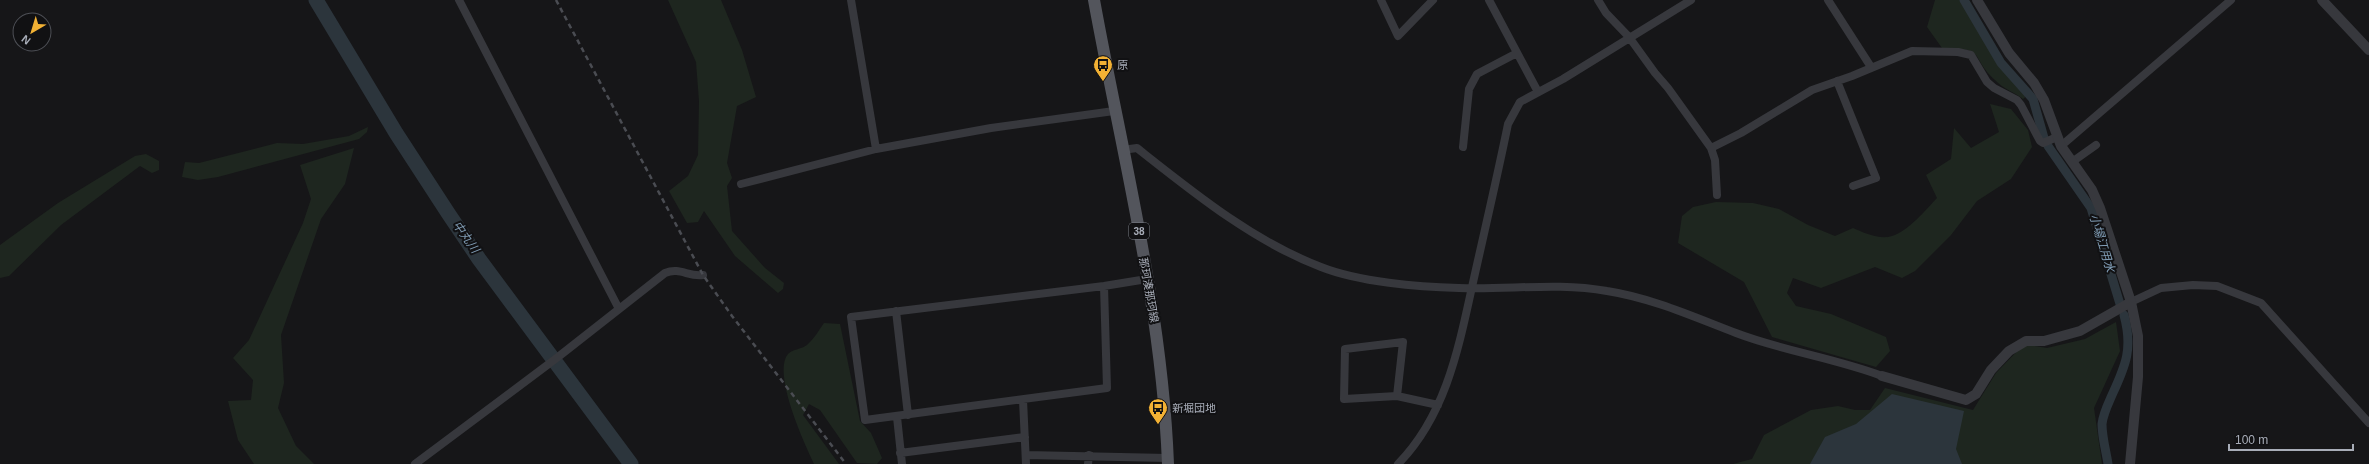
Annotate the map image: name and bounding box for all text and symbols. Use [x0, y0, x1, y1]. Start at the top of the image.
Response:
north arrow [12, 12, 52, 52]
text: N [19, 33, 33, 47]
bus stop icon: 原 [1092, 54, 1114, 82]
place label: 原 [1117, 59, 1128, 71]
water label: 小場江用水 [2087, 212, 2118, 276]
water label: 中丸川 [450, 218, 483, 257]
road number: 38 [1129, 223, 1149, 239]
street label: 那珂湊那珂線 [1137, 256, 1161, 324]
bus stop icon: 新堀団地 [1147, 397, 1169, 425]
place label: 新堀団地 [1172, 402, 1216, 414]
scale bar [2229, 426, 2353, 452]
text: 100 m [2235, 433, 2268, 447]

